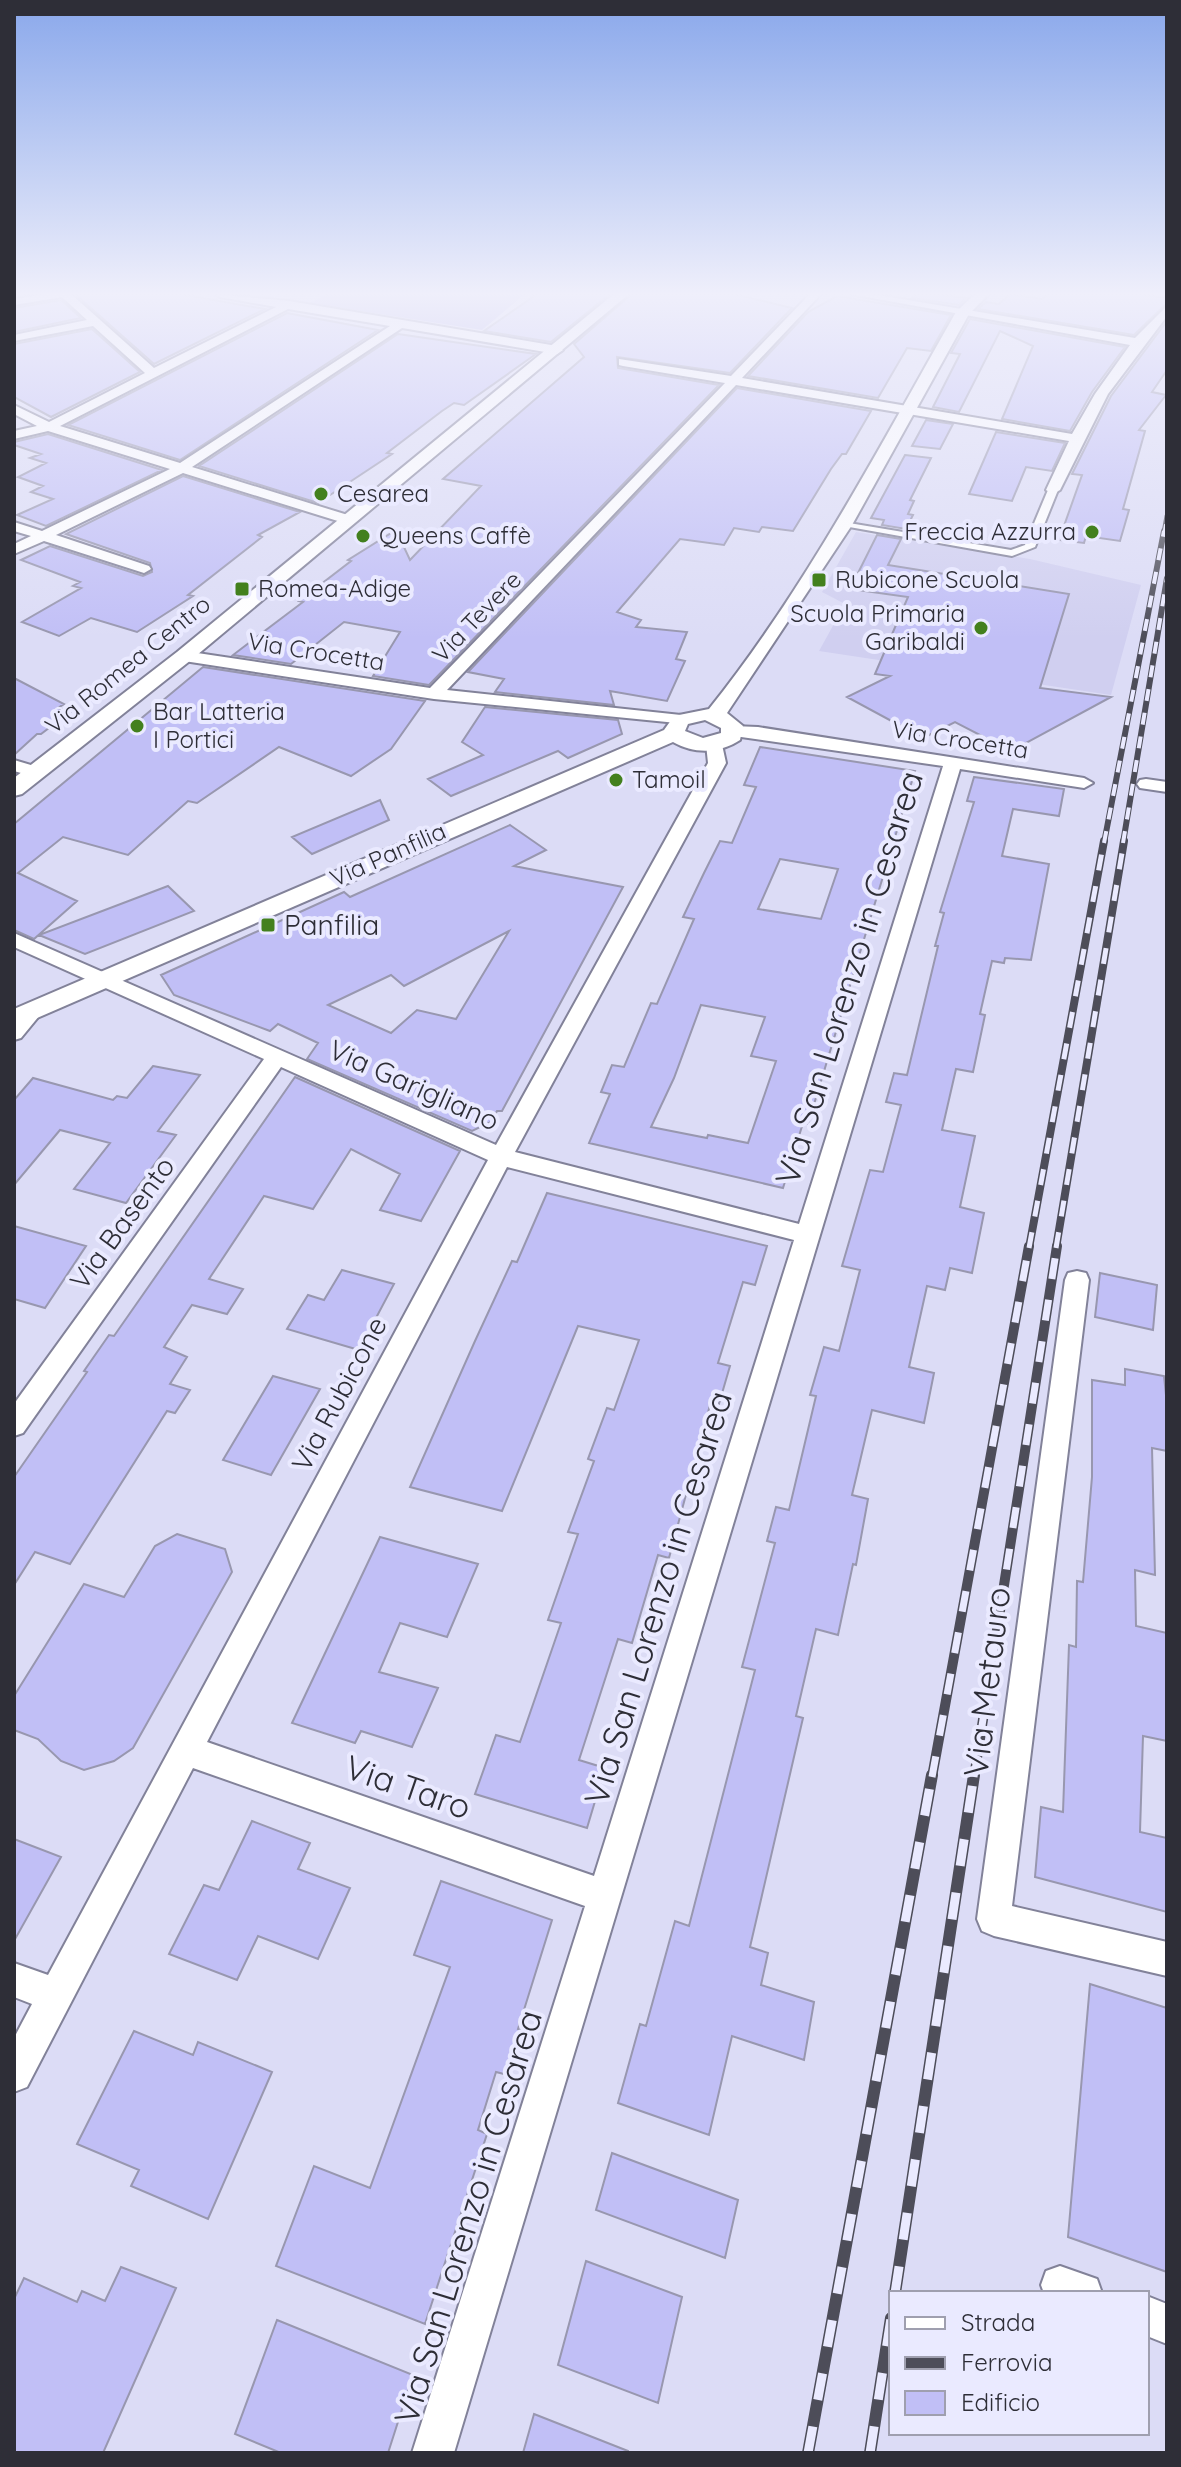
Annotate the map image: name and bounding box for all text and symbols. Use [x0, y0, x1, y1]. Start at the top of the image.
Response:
place label: Cesarea [337, 478, 429, 508]
marker: Cesarea [312, 485, 330, 503]
place label: Freccia Azzurra [904, 516, 1076, 546]
place label: Queens Caffè [379, 520, 531, 550]
marker: Freccia Azzurra [1083, 523, 1101, 541]
marker: Queens Caffè [354, 527, 372, 545]
street label: Via Tevere [425, 564, 527, 668]
place label: Rubicone Scuola [835, 564, 1019, 594]
marker: Rubicone Scuola [810, 571, 828, 589]
place label: Romea-Adige [258, 573, 411, 603]
marker: Romea-Adige [233, 580, 251, 598]
street label: Via Romea Centro [39, 588, 216, 740]
place label: Scuola Primaria Garibaldi [790, 598, 965, 656]
marker: Scuola Primaria Garibaldi [972, 619, 990, 637]
street label: Via Crocetta [246, 625, 387, 677]
place label: Bar Latteria I Portici [153, 696, 285, 754]
street label: Via Crocetta [890, 713, 1031, 765]
marker: Bar Latteria I Portici [128, 717, 146, 735]
place label: Tamoil [632, 764, 706, 794]
street label: Via San Lorenzo in Cesarea [765, 766, 932, 1190]
marker: Tamoil [607, 771, 625, 789]
street label: Via Panfilia [325, 815, 450, 893]
place label: Panfilia [284, 907, 379, 942]
marker: Panfilia [259, 916, 277, 934]
street label: Via Garigliano [324, 1031, 505, 1138]
street label: Via Basento [62, 1149, 182, 1296]
street label: Via Rubicone [283, 1310, 394, 1477]
street label: Via San Lorenzo in Cesarea [574, 1386, 741, 1810]
street label: Via Metauro [954, 1584, 1019, 1779]
street label: Via Taro [340, 1745, 477, 1828]
street label: Via San Lorenzo in Cesarea [384, 2005, 551, 2429]
legend [889, 2291, 1149, 2435]
text: Strada [961, 2307, 1035, 2337]
text: Ferrovia [961, 2347, 1053, 2377]
text: Edificio [961, 2387, 1040, 2417]

